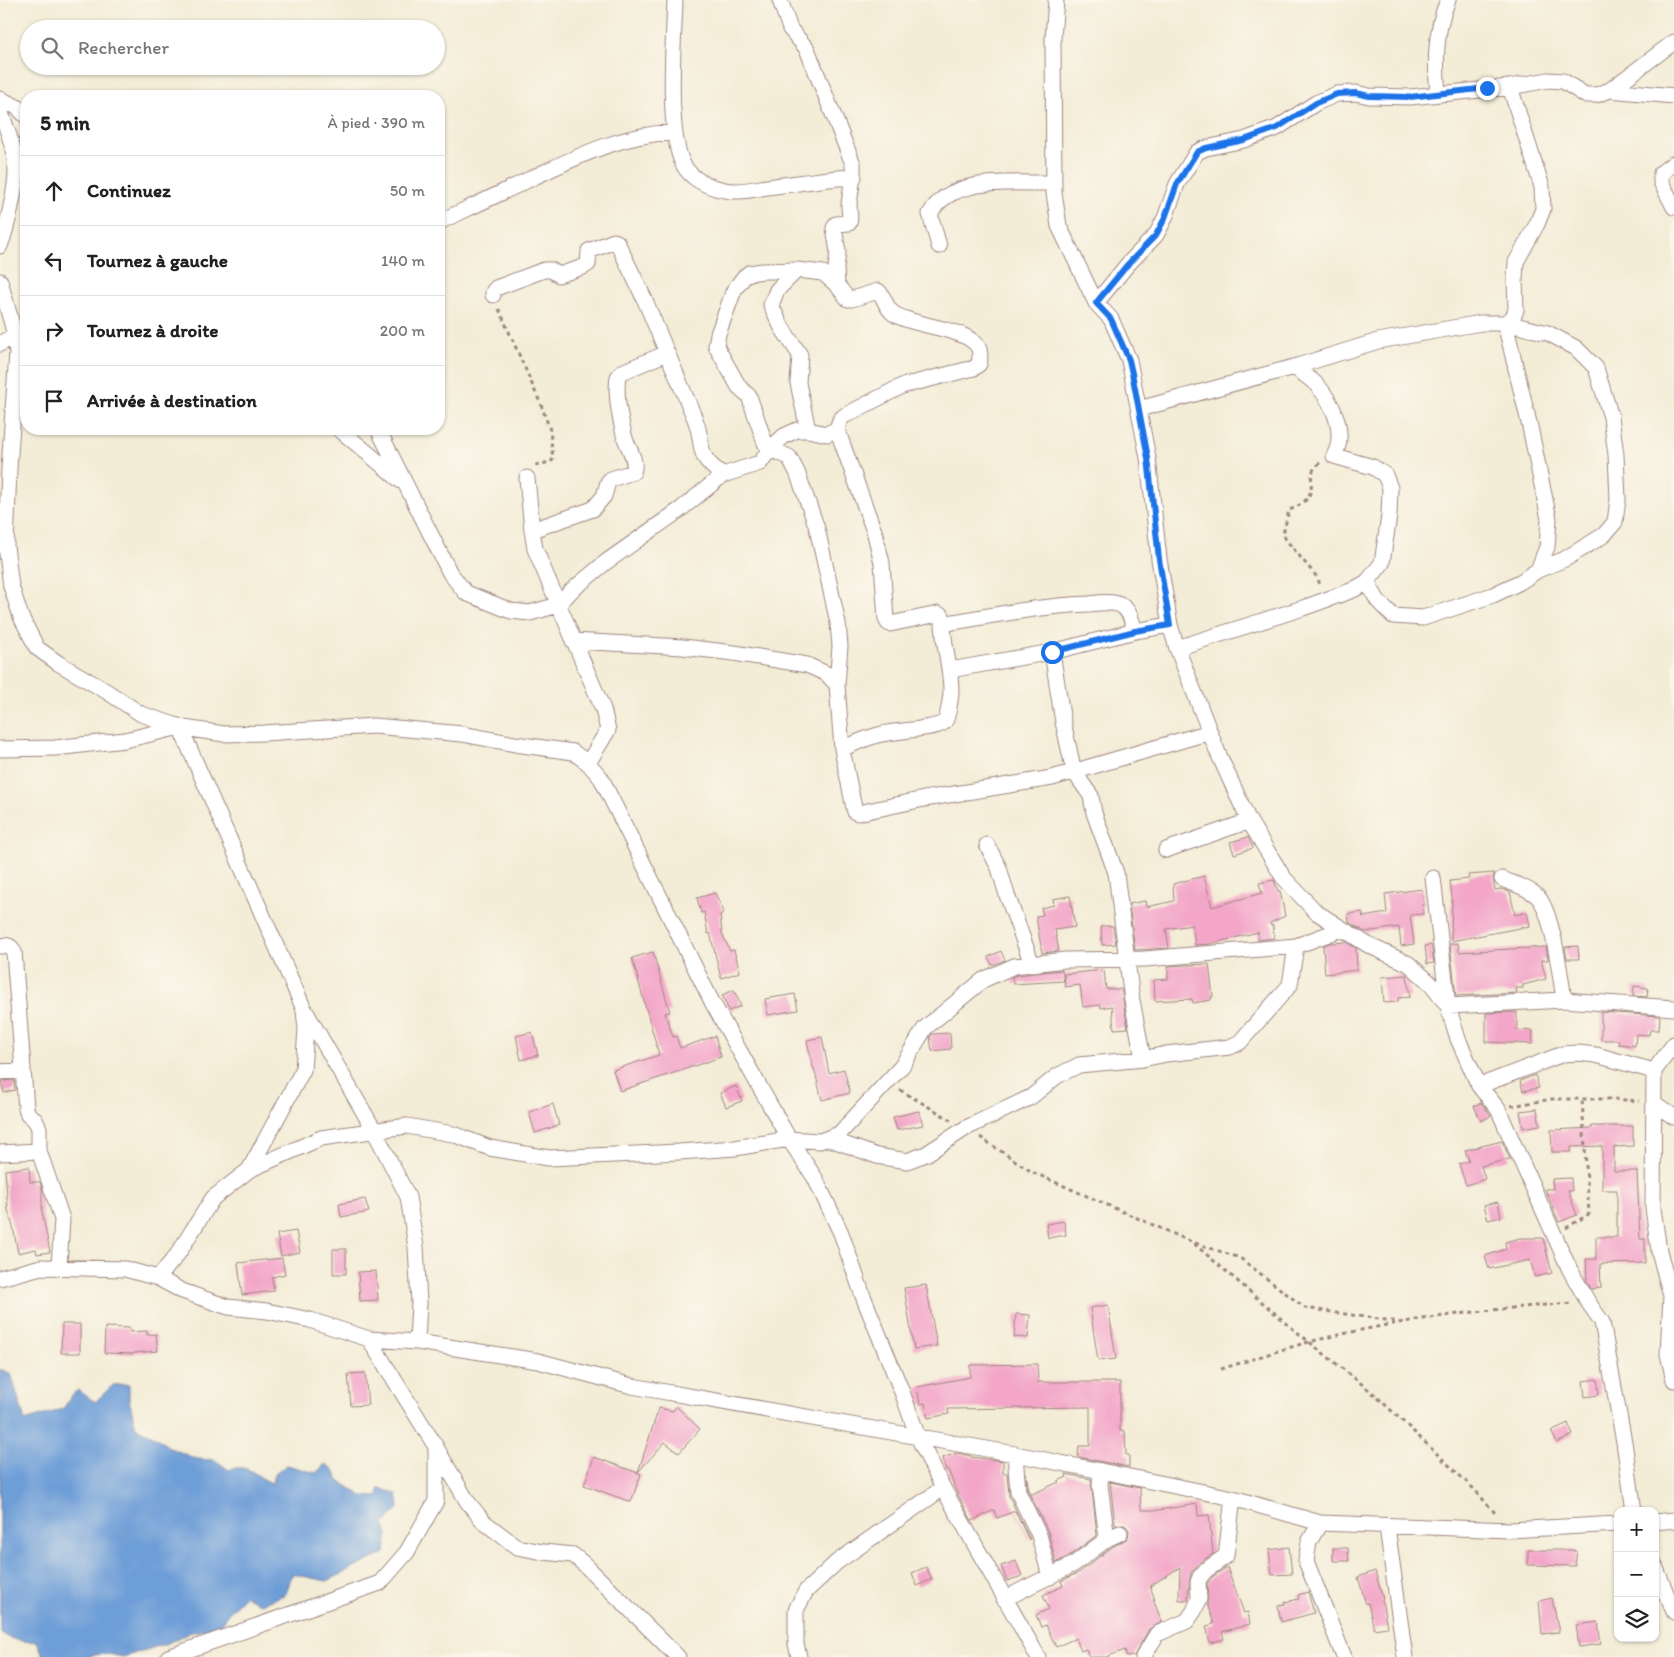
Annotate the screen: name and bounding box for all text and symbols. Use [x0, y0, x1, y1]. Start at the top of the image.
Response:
search box [20, 20, 445, 75]
icon: search [38, 34, 66, 62]
text: Rechercher [78, 36, 169, 59]
route end [1476, 77, 1499, 100]
text: 5 min [40, 110, 90, 135]
text: À pied · 390 m [327, 113, 425, 132]
icon: ahead [40, 177, 68, 205]
text: Continuez [87, 179, 171, 202]
text: 50 m [390, 181, 425, 200]
icon: left [40, 247, 68, 275]
text: Tournez à gauche [87, 249, 228, 272]
text: 140 m [381, 251, 425, 270]
icon: right [40, 317, 68, 345]
text: Tournez à droite [87, 319, 219, 342]
text: 200 m [380, 321, 425, 340]
icon: arrive [40, 387, 68, 415]
text: Arrivée à destination [87, 389, 257, 412]
route start [1041, 641, 1064, 664]
map controls [1614, 1507, 1659, 1642]
button: + [1614, 1507, 1659, 1552]
button: − [1614, 1552, 1659, 1597]
button: layers [1614, 1597, 1659, 1642]

